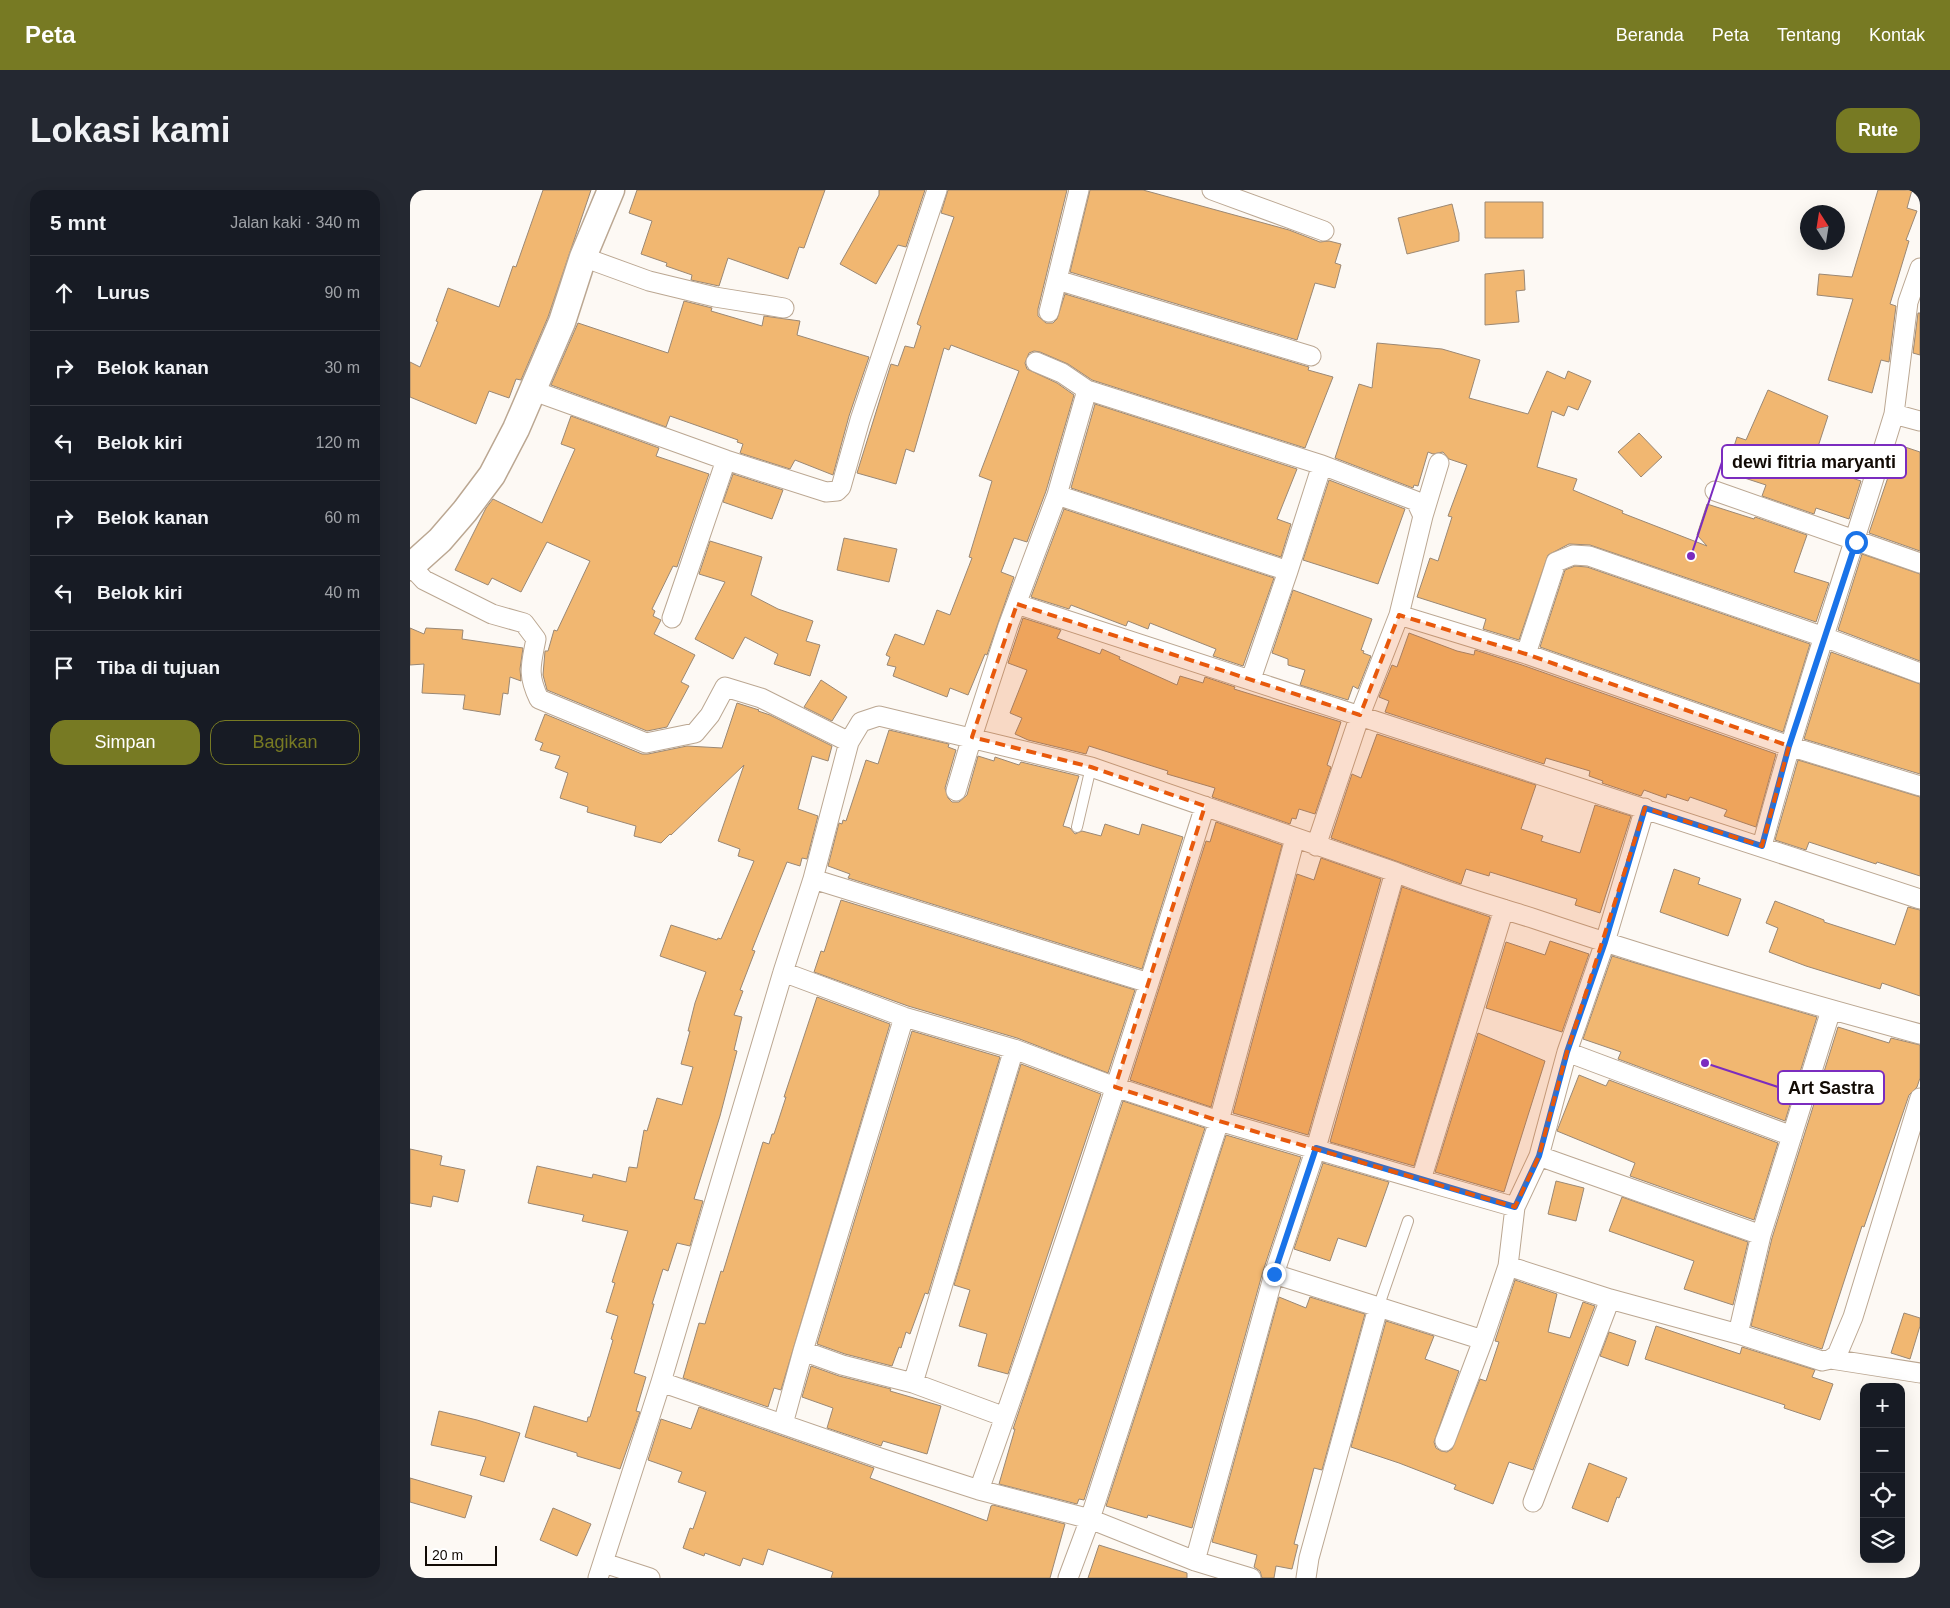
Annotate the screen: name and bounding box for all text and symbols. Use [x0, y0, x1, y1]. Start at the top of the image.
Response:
text: Peta [25, 21, 76, 48]
text: Beranda [1616, 25, 1684, 45]
text: Peta [1712, 25, 1749, 45]
text: Tentang [1777, 25, 1841, 45]
text: Kontak [1869, 25, 1925, 45]
button: Rute [1836, 108, 1920, 153]
text: Lokasi kami [30, 110, 230, 149]
north arrow [1800, 205, 1845, 250]
text: 5 mnt [50, 211, 106, 234]
text: Jalan kaki · 340 m [230, 214, 360, 231]
icon: ahead [50, 279, 78, 307]
text: Lurus [97, 282, 150, 303]
text: 90 m [324, 284, 360, 301]
icon: right [50, 354, 78, 382]
text: Belok kanan [97, 357, 209, 378]
text: 30 m [324, 359, 360, 376]
icon: left [50, 429, 78, 457]
text: Belok kiri [97, 432, 183, 453]
text: 120 m [316, 434, 360, 451]
callout: dewi fitria maryanti [1722, 445, 1906, 478]
text: dewi fitria maryanti [1732, 452, 1896, 472]
icon: right [50, 504, 78, 532]
text: Belok kanan [97, 507, 209, 528]
text: 60 m [324, 509, 360, 526]
route start [1845, 531, 1868, 554]
icon: left [50, 579, 78, 607]
text: Belok kiri [97, 582, 183, 603]
text: 40 m [324, 584, 360, 601]
icon: arrive [50, 654, 78, 682]
text: Tiba di tujuan [97, 657, 220, 678]
button: Simpan [50, 720, 200, 765]
button: Bagikan [210, 720, 360, 765]
callout: Art Sastra [1778, 1071, 1884, 1104]
text: Art Sastra [1788, 1078, 1875, 1098]
route end [1263, 1263, 1286, 1286]
map controls [1860, 1383, 1905, 1563]
button: + [1860, 1383, 1905, 1428]
button: − [1860, 1428, 1905, 1473]
button: locate [1860, 1473, 1905, 1518]
button: layers [1860, 1518, 1905, 1563]
scale bar [425, 1543, 498, 1566]
text: 20 m [432, 1547, 463, 1563]

